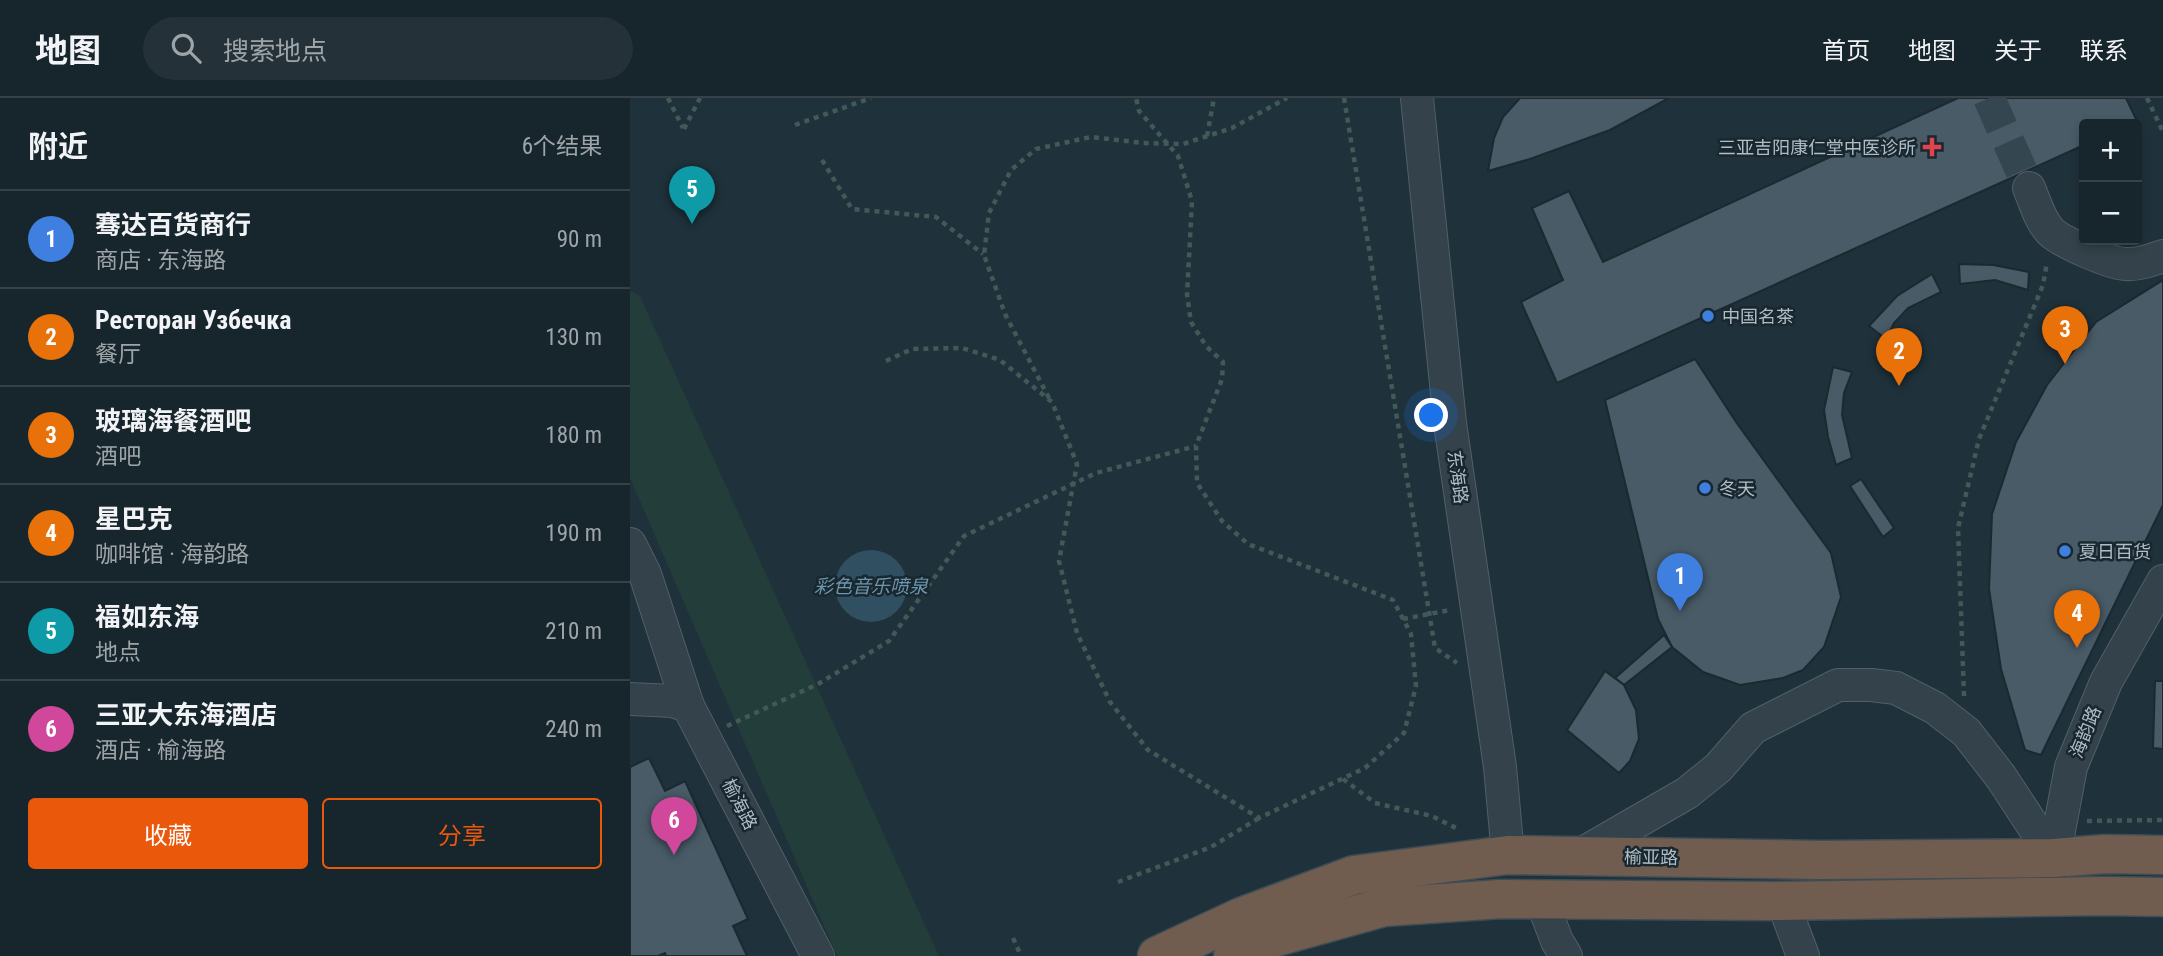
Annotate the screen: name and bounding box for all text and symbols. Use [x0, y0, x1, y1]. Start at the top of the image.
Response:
search box [143, 17, 633, 80]
icon: search [167, 29, 205, 67]
text: 地图 [35, 31, 101, 70]
text: 搜索地点 [223, 36, 327, 66]
text: 首页 [1822, 37, 1870, 65]
text: 地图 [1908, 37, 1956, 65]
text: 关于 [1994, 37, 2042, 65]
text: 联系 [2080, 37, 2128, 65]
map controls [2079, 119, 2142, 245]
button: + [2079, 119, 2142, 182]
text: 附近 [28, 129, 88, 164]
text: 6个结果 [522, 133, 602, 160]
place label: 三亚吉阳康仁堂中医诊所 [1718, 137, 1916, 158]
marker: 三亚吉阳康仁堂中医诊所 [1922, 137, 1942, 157]
pin: 5 [669, 166, 715, 224]
button: − [2079, 182, 2142, 245]
text: 骞达百货商行 [95, 210, 251, 240]
text: 1 [45, 226, 57, 253]
text: 90 m [557, 226, 602, 253]
text: 商店 · 东海路 [95, 247, 226, 274]
text: Ресторан Узбечка [95, 305, 292, 335]
place label: 中国名茶 [1722, 306, 1794, 327]
pin: 3 [2042, 306, 2088, 364]
marker: 中国名茶 [1700, 308, 1716, 324]
text: 2 [45, 324, 57, 351]
text: 130 m [545, 324, 602, 351]
pin: 2 [1876, 328, 1922, 386]
text: 餐厅 [95, 341, 141, 368]
your location [1414, 398, 1448, 432]
text: 玻璃海餐酒吧 [95, 406, 251, 436]
text: 3 [45, 422, 57, 449]
text: 180 m [545, 422, 602, 449]
text: 酒吧 [95, 443, 141, 470]
street label: 东海路 [1444, 449, 1472, 505]
place label: 冬天 [1719, 478, 1755, 499]
marker: 冬天 [1697, 480, 1713, 496]
text: 星巴克 [95, 504, 173, 534]
text: 4 [45, 520, 57, 547]
text: 190 m [545, 520, 602, 547]
text: 咖啡馆 · 海韵路 [95, 541, 249, 568]
place label: 夏日百货 [2079, 541, 2151, 562]
marker: 夏日百货 [2057, 543, 2073, 559]
pin: 1 [1657, 553, 1703, 611]
water label: 彩色音乐喷泉 [814, 575, 929, 598]
pin: 4 [2054, 590, 2100, 648]
text: 福如东海 [95, 602, 199, 632]
text: 5 [45, 618, 57, 645]
text: 210 m [545, 618, 602, 645]
text: 地点 [95, 639, 141, 666]
text: 三亚大东海酒店 [95, 700, 277, 730]
street label: 海韵路 [2065, 703, 2105, 761]
text: 6 [45, 716, 57, 743]
text: 240 m [545, 716, 602, 743]
text: 酒店 · 榆海路 [95, 737, 226, 764]
street label: 榆海路 [718, 775, 762, 833]
pin: 6 [651, 797, 697, 855]
button: 收藏 [28, 798, 308, 869]
button: 分享 [322, 798, 602, 869]
street label: 榆亚路 [1624, 846, 1678, 868]

